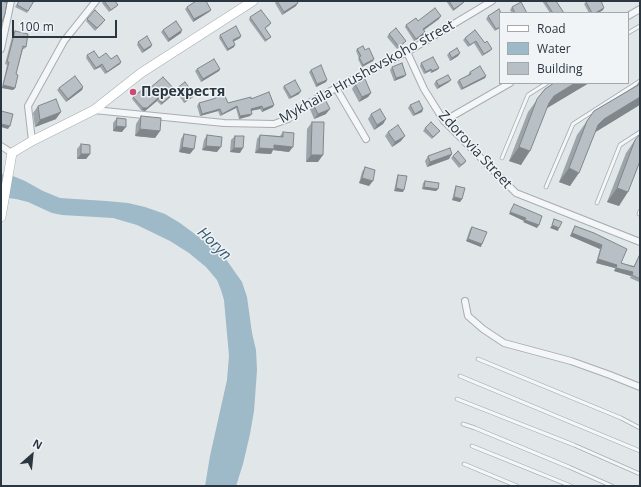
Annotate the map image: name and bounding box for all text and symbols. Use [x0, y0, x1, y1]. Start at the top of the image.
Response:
scale bar [14, 12, 119, 38]
legend [499, 12, 629, 84]
street label: Mykhaila Hrushevskoho street [276, 17, 458, 127]
text: 100 m [19, 18, 54, 35]
text: Road [537, 20, 566, 37]
text: Water [537, 40, 571, 57]
text: Building [537, 60, 582, 77]
place label: Перехрестя [141, 84, 225, 100]
marker: Перехрестя [128, 87, 138, 97]
street label: Zdorovia Street [435, 108, 515, 192]
water label: Horyn [193, 224, 235, 264]
north arrow [12, 435, 52, 475]
text: N [30, 435, 45, 453]

